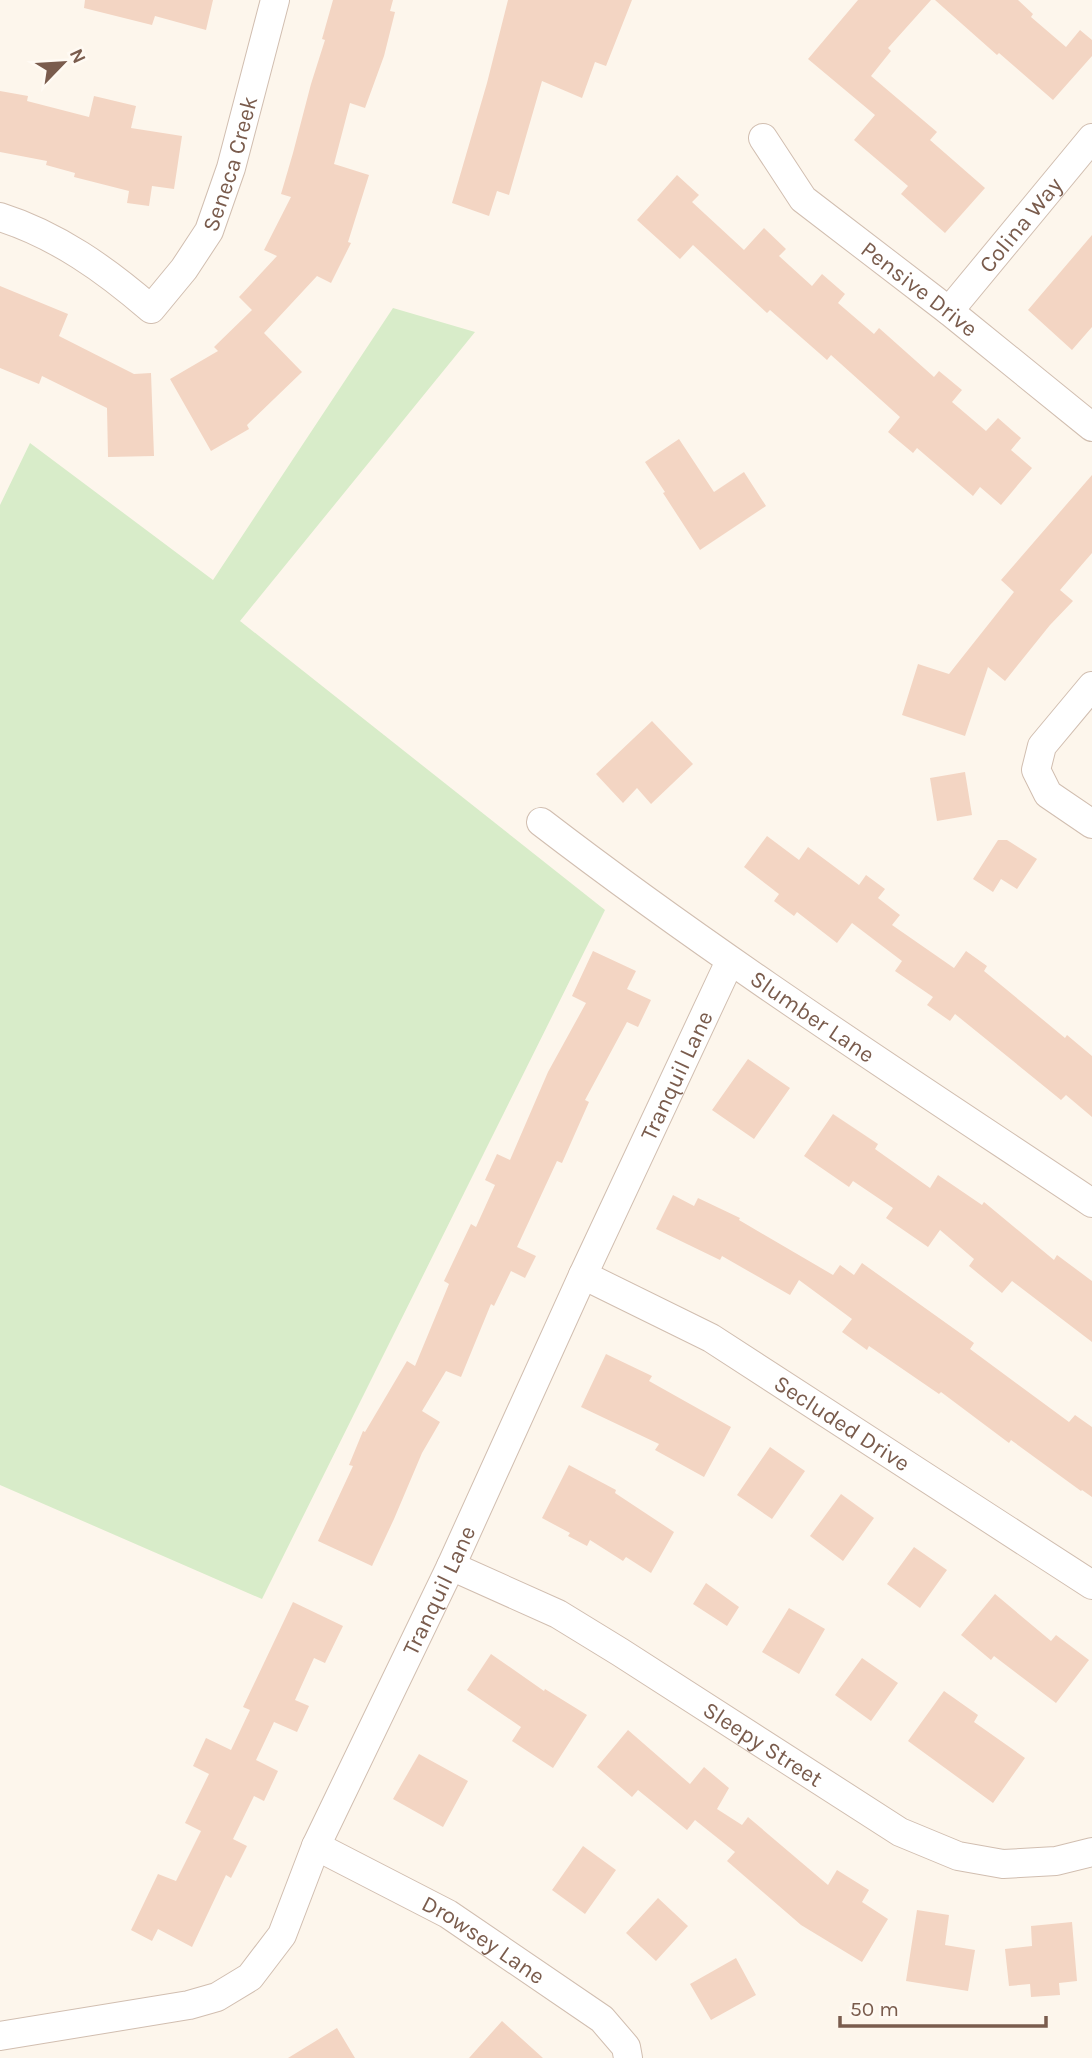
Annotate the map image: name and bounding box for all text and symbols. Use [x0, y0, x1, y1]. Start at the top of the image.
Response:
north arrow [28, 28, 98, 98]
text: N [65, 45, 90, 67]
street label: Seneca Creek [197, 93, 263, 235]
street label: Colina Way [974, 172, 1068, 278]
street label: Pensive Drive [856, 236, 983, 343]
street label: Slumber Lane [745, 965, 879, 1068]
street label: Tranquil Lane [635, 1007, 719, 1145]
street label: Secluded Drive [769, 1370, 915, 1477]
street label: Tranquil Lane [397, 1522, 481, 1660]
street label: Sleepy Street [698, 1696, 828, 1793]
street label: Drowsey Lane [417, 1890, 550, 1990]
scale bar [840, 1984, 1046, 2028]
text: 50 m [850, 1997, 899, 2021]

